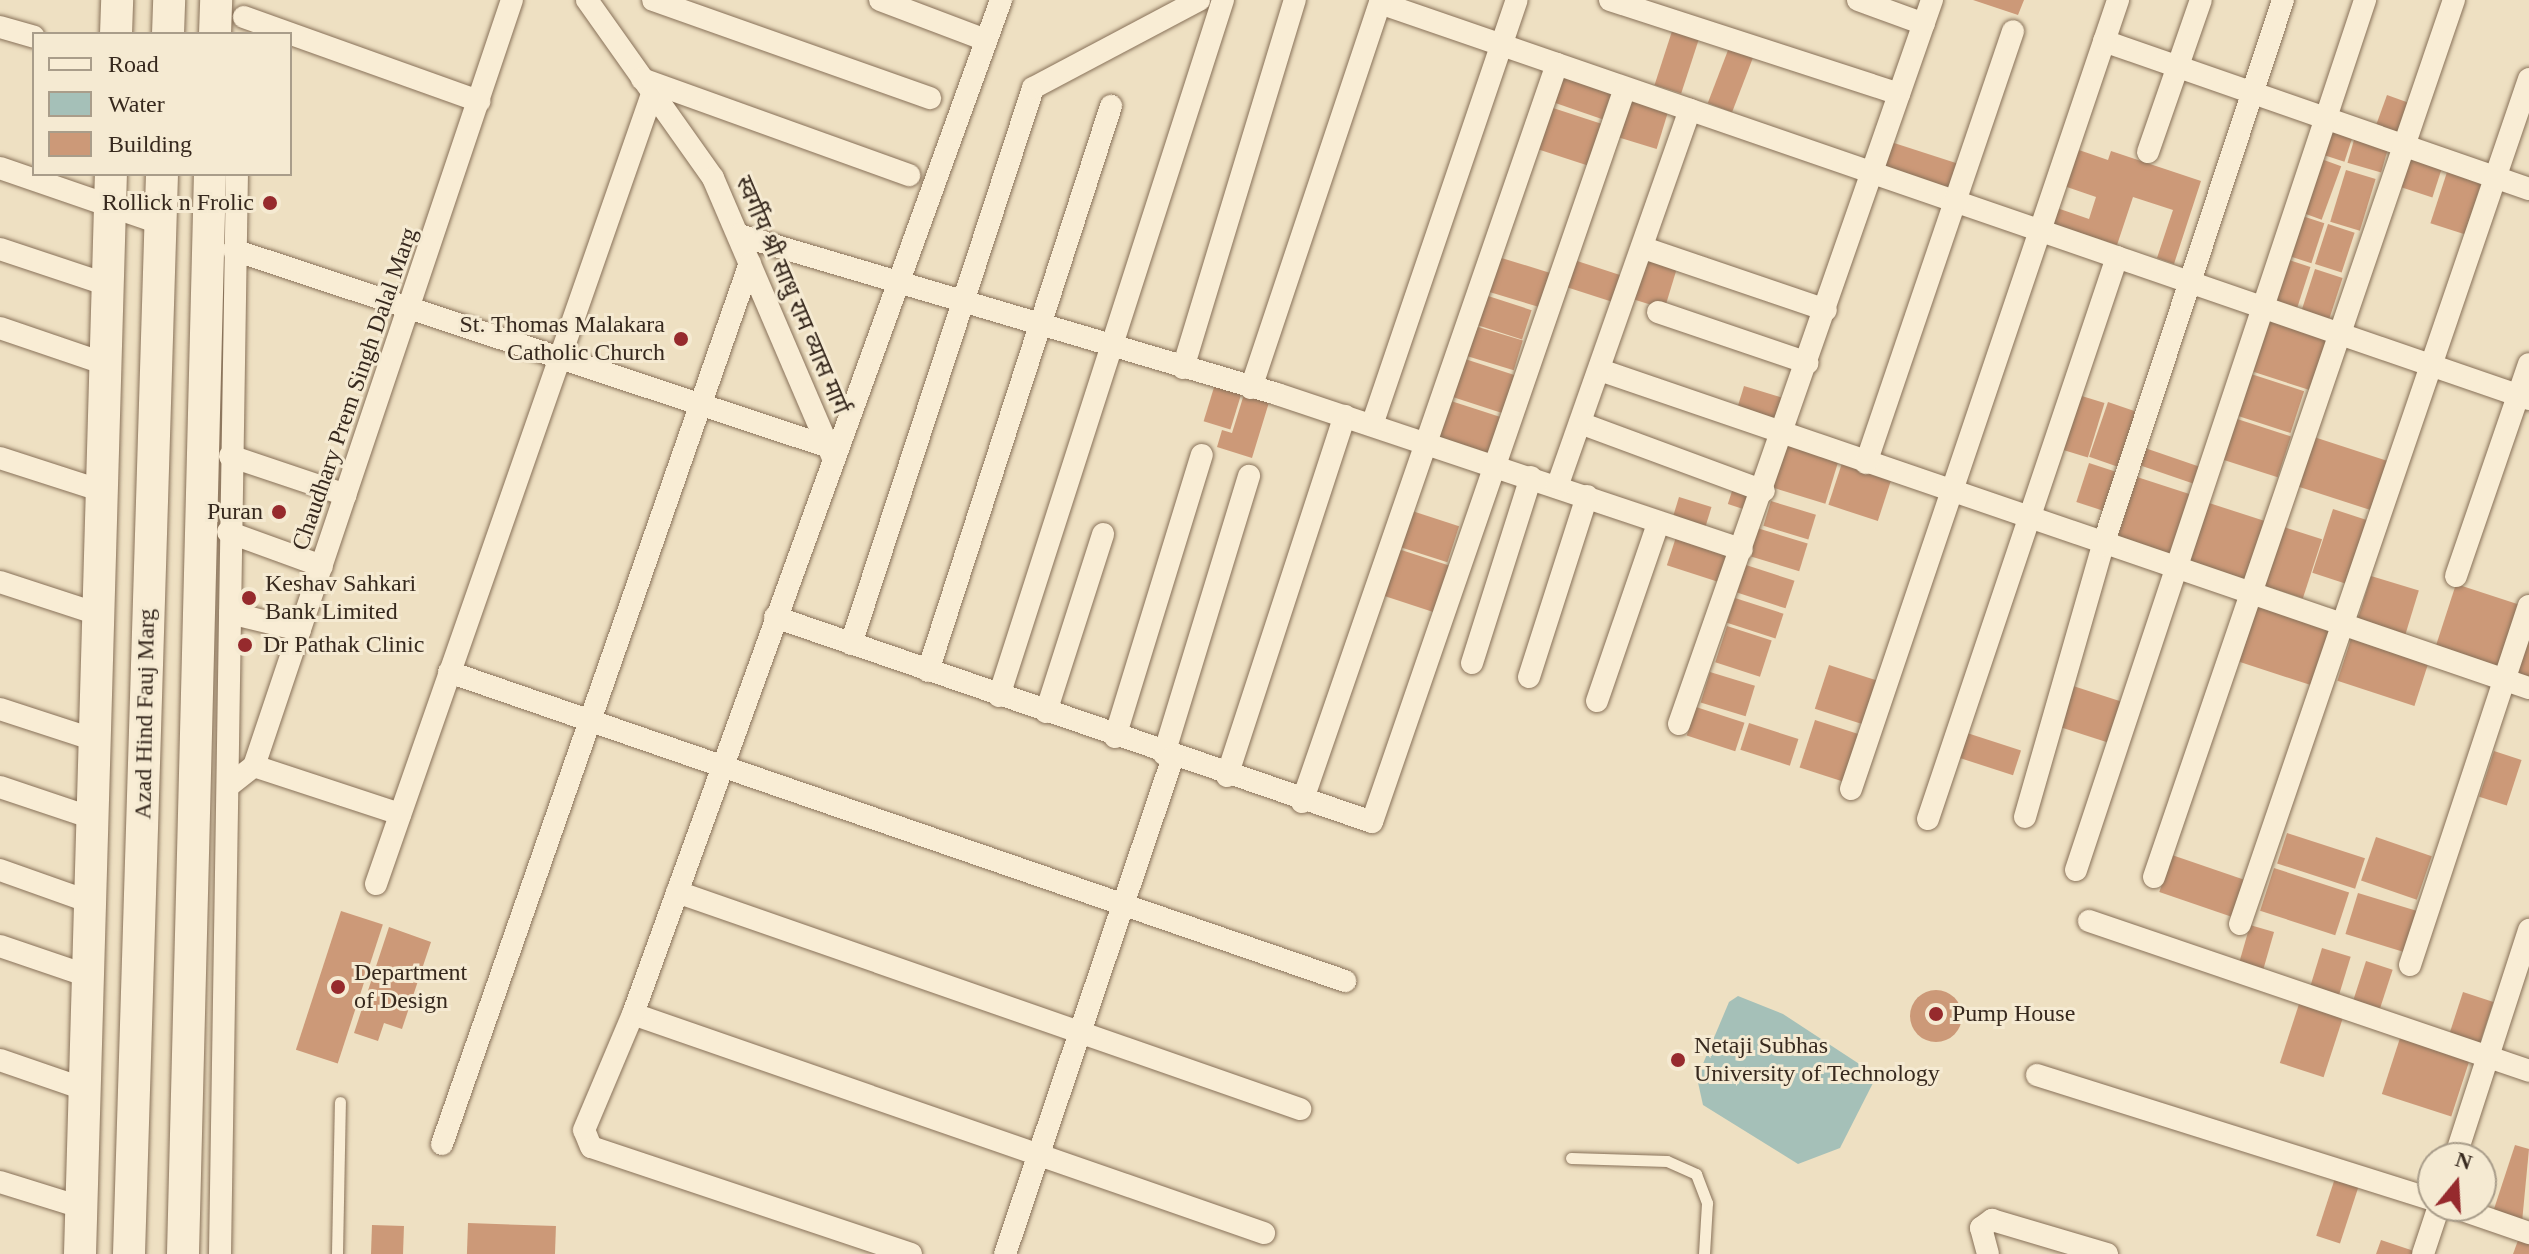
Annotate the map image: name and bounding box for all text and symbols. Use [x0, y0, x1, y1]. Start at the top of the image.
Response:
legend [32, 32, 292, 176]
text: Road [108, 51, 159, 77]
text: Water [108, 91, 165, 117]
text: Building [108, 131, 192, 157]
street label: स्वर्गीय श्री साधु राम व्यास मार्ग [729, 172, 855, 418]
place label: Rollick n Frolic [102, 189, 254, 217]
marker: Rollick n Frolic [261, 194, 279, 212]
street label: Chaudhary Prem Singh Dalal Marg [286, 224, 424, 554]
place label: St. Thomas Malakara Catholic Church [459, 311, 665, 367]
marker: St. Thomas Malakara Catholic Church [672, 330, 690, 348]
place label: Puran [207, 498, 263, 526]
marker: Puran [270, 503, 288, 521]
place label: Keshav Sahkari Bank Limited [265, 570, 416, 626]
marker: Keshav Sahkari Bank Limited [240, 589, 258, 607]
street label: Azad Hind Fauj Marg [129, 608, 161, 820]
place label: Dr Pathak Clinic [263, 631, 424, 659]
marker: Dr Pathak Clinic [234, 634, 256, 656]
place label: Department of Design [354, 959, 467, 1015]
marker: Department of Design [329, 978, 347, 996]
place label: Pump House [1952, 1000, 2075, 1028]
marker: Pump House [1927, 1005, 1945, 1023]
place label: Netaji Subhas University of Technology [1694, 1032, 1940, 1088]
marker: Netaji Subhas University of Technology [1669, 1051, 1687, 1069]
north arrow [2417, 1142, 2497, 1222]
text: N [2453, 1146, 2475, 1175]

